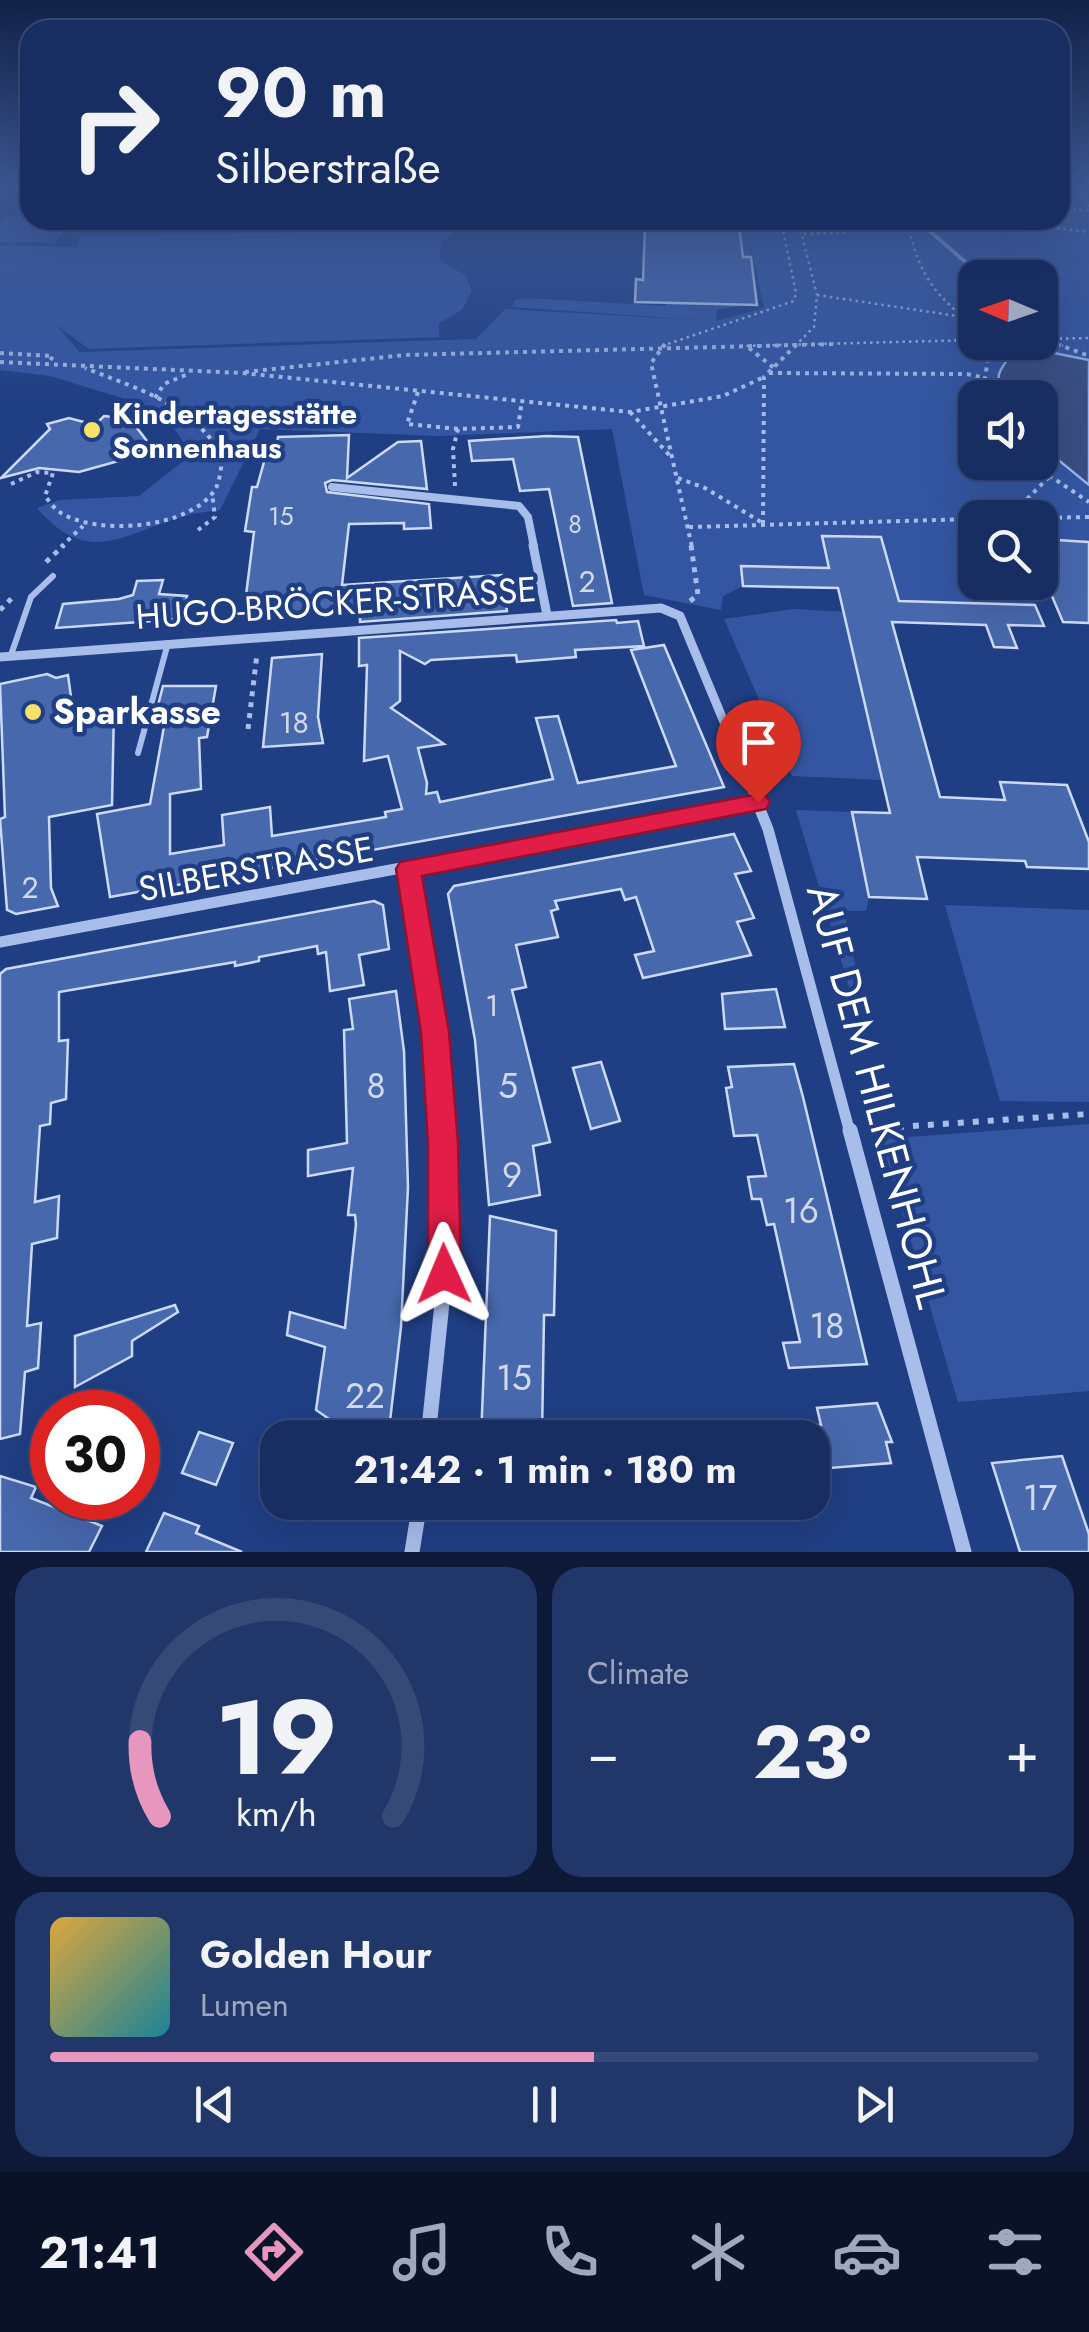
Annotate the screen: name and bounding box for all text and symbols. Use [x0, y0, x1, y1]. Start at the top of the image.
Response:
text: 90 m [215, 42, 387, 143]
icon: right [50, 60, 180, 190]
text: Silberstraße [215, 135, 441, 200]
north arrow [958, 260, 1058, 360]
map controls [958, 260, 1058, 600]
button: sound [958, 380, 1058, 480]
place label: Kindertagesstätte Sonnenhaus [112, 392, 357, 469]
marker: Kindertagesstätte Sonnenhaus [81, 419, 103, 441]
house number: 15 [268, 498, 294, 534]
button: search [958, 500, 1058, 600]
house number: 8 [568, 506, 582, 542]
house number: 2 [578, 560, 596, 603]
street label: HUGO-BRÖCKER-STRASSE [134, 564, 538, 642]
place label: Sparkasse [53, 687, 221, 737]
pin [716, 700, 801, 803]
marker: Sparkasse [22, 701, 44, 723]
house number: 18 [279, 701, 309, 744]
icon: arrive [731, 715, 786, 770]
street label: SILBERSTRASSE [135, 824, 377, 914]
house number: 2 [21, 866, 39, 909]
street label: AUF DEM HILKENHOHL [791, 877, 963, 1315]
house number: 1 [485, 984, 499, 1027]
house number: 8 [366, 1061, 386, 1111]
house number: 5 [498, 1061, 518, 1111]
house number: 9 [502, 1150, 522, 1200]
house number: 16 [783, 1186, 819, 1236]
position arrow [392, 1222, 496, 1326]
house number: 18 [810, 1301, 844, 1351]
house number: 15 [496, 1353, 532, 1403]
house number: 22 [345, 1371, 385, 1421]
speed limit sign: 30 [30, 1390, 160, 1520]
text: 21:42 · 1 min · 180 m [353, 1442, 737, 1497]
house number: 17 [1023, 1473, 1058, 1523]
text: Climate [587, 1650, 689, 1696]
text: 19 [215, 1663, 337, 1813]
text: 23° [753, 1698, 871, 1806]
text: − [587, 1713, 619, 1793]
text: + [1005, 1713, 1039, 1793]
text: km/h [236, 1788, 316, 1839]
text: Golden Hour [200, 1927, 432, 1982]
text: Lumen [200, 1982, 289, 2028]
icon: previous [187, 2077, 242, 2132]
icon: pause [517, 2077, 572, 2132]
icon: next [847, 2077, 902, 2132]
icon: directions [239, 2217, 309, 2287]
icon: music [387, 2217, 457, 2287]
icon: phone [535, 2217, 605, 2287]
icon: climate [683, 2217, 753, 2287]
icon: car [832, 2217, 902, 2287]
icon: filters [980, 2217, 1050, 2287]
text: 21:41 [39, 2220, 160, 2285]

